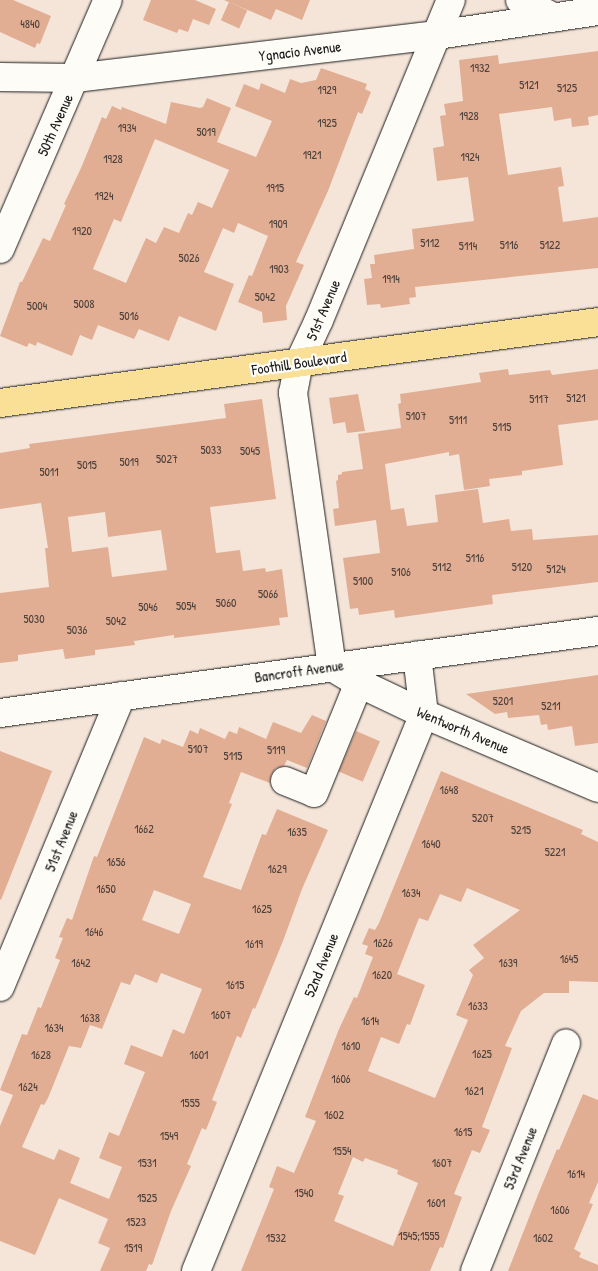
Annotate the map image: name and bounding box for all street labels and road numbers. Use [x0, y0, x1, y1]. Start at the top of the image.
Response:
street label: Ygnacio Avenue [258, 37, 342, 65]
street label: 50th Avenue [33, 91, 77, 159]
street label: 51st Avenue [302, 277, 344, 343]
street label: Foothill Boulevard [250, 347, 348, 379]
street label: Bancroft Avenue [253, 656, 345, 686]
street label: Wentworth Avenue [414, 702, 512, 758]
street label: 51st Avenue [41, 808, 81, 874]
street label: 52nd Avenue [300, 930, 342, 1000]
street label: 53rd Avenue [499, 1124, 541, 1192]

